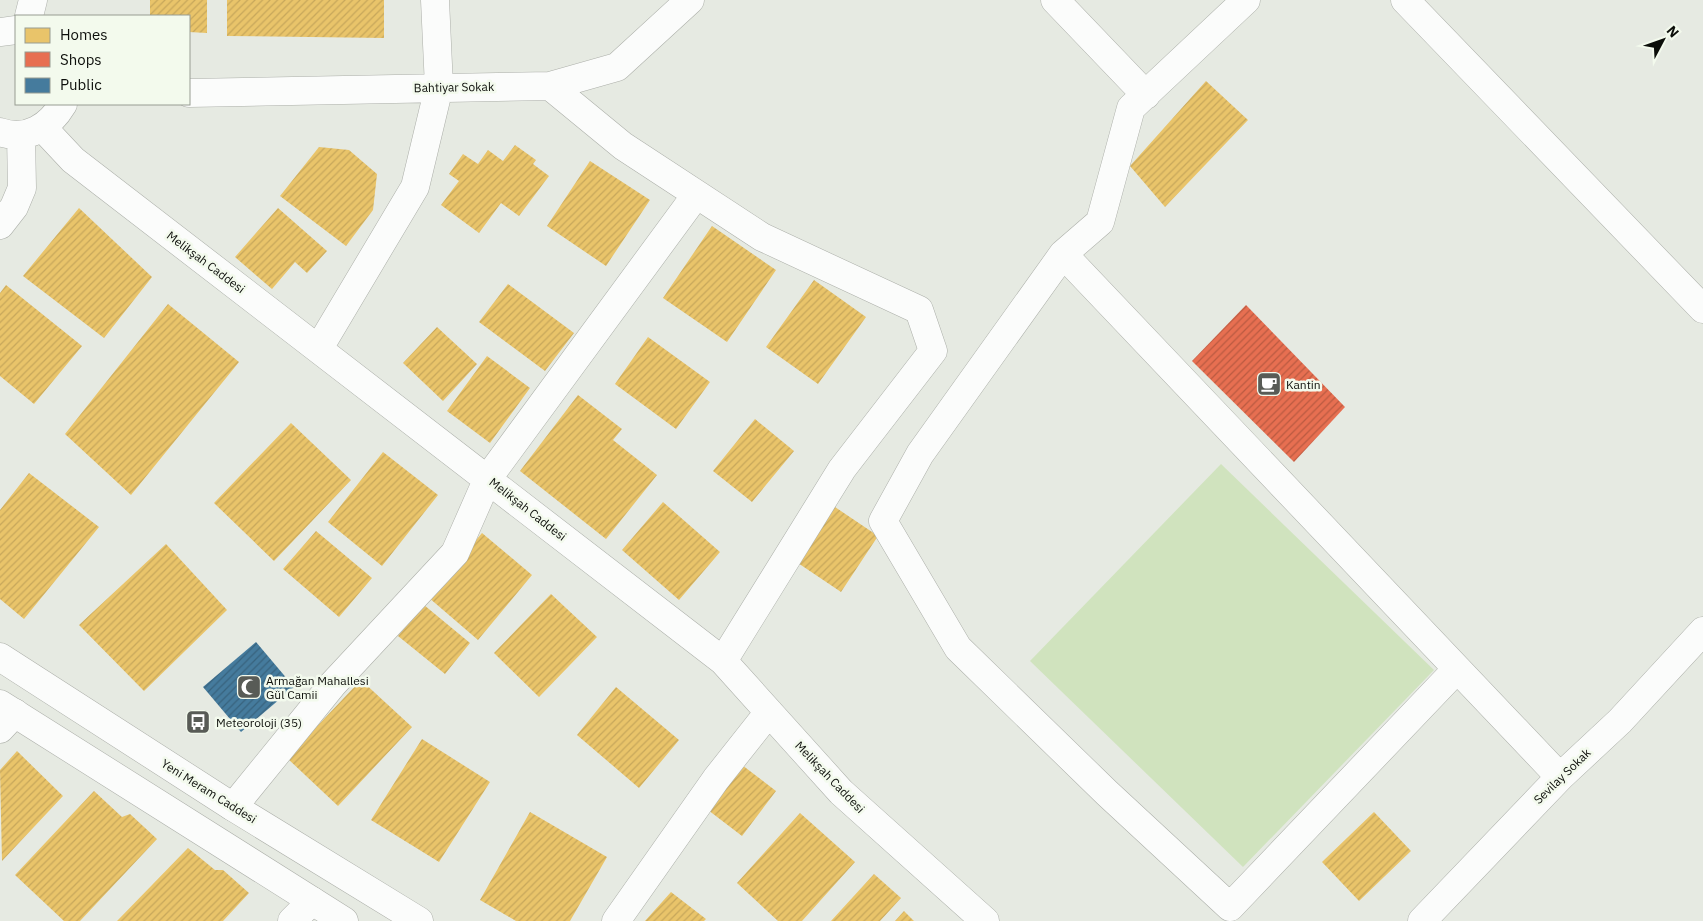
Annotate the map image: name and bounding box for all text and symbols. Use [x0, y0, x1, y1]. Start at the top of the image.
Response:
legend [15, 15, 190, 105]
north arrow [1638, 15, 1688, 65]
text: N [1663, 22, 1683, 41]
text: Homes [60, 25, 108, 44]
text: Shops [60, 50, 102, 69]
text: Public [60, 75, 102, 94]
street label: Bahtiyar Sokak [414, 79, 495, 95]
street label: Melikşah Caddesi [164, 228, 248, 296]
cafe icon: Kantin [1256, 371, 1282, 397]
place label: Kantin [1286, 377, 1321, 392]
street label: Melikşah Caddesi [486, 474, 570, 544]
place label: Armağan Mahallesi Gül Camii [266, 673, 369, 702]
mosque icon: Armağan Mahallesi Gül Camii [236, 674, 262, 700]
bus stop icon: Meteoroloji (35) [185, 709, 211, 735]
place label: Meteoroloji (35) [216, 715, 302, 730]
street label: Melikşah Caddesi [792, 738, 868, 816]
street label: Sevilay Sokak [1530, 745, 1594, 807]
street label: Yeni Meram Caddesi [159, 756, 259, 826]

